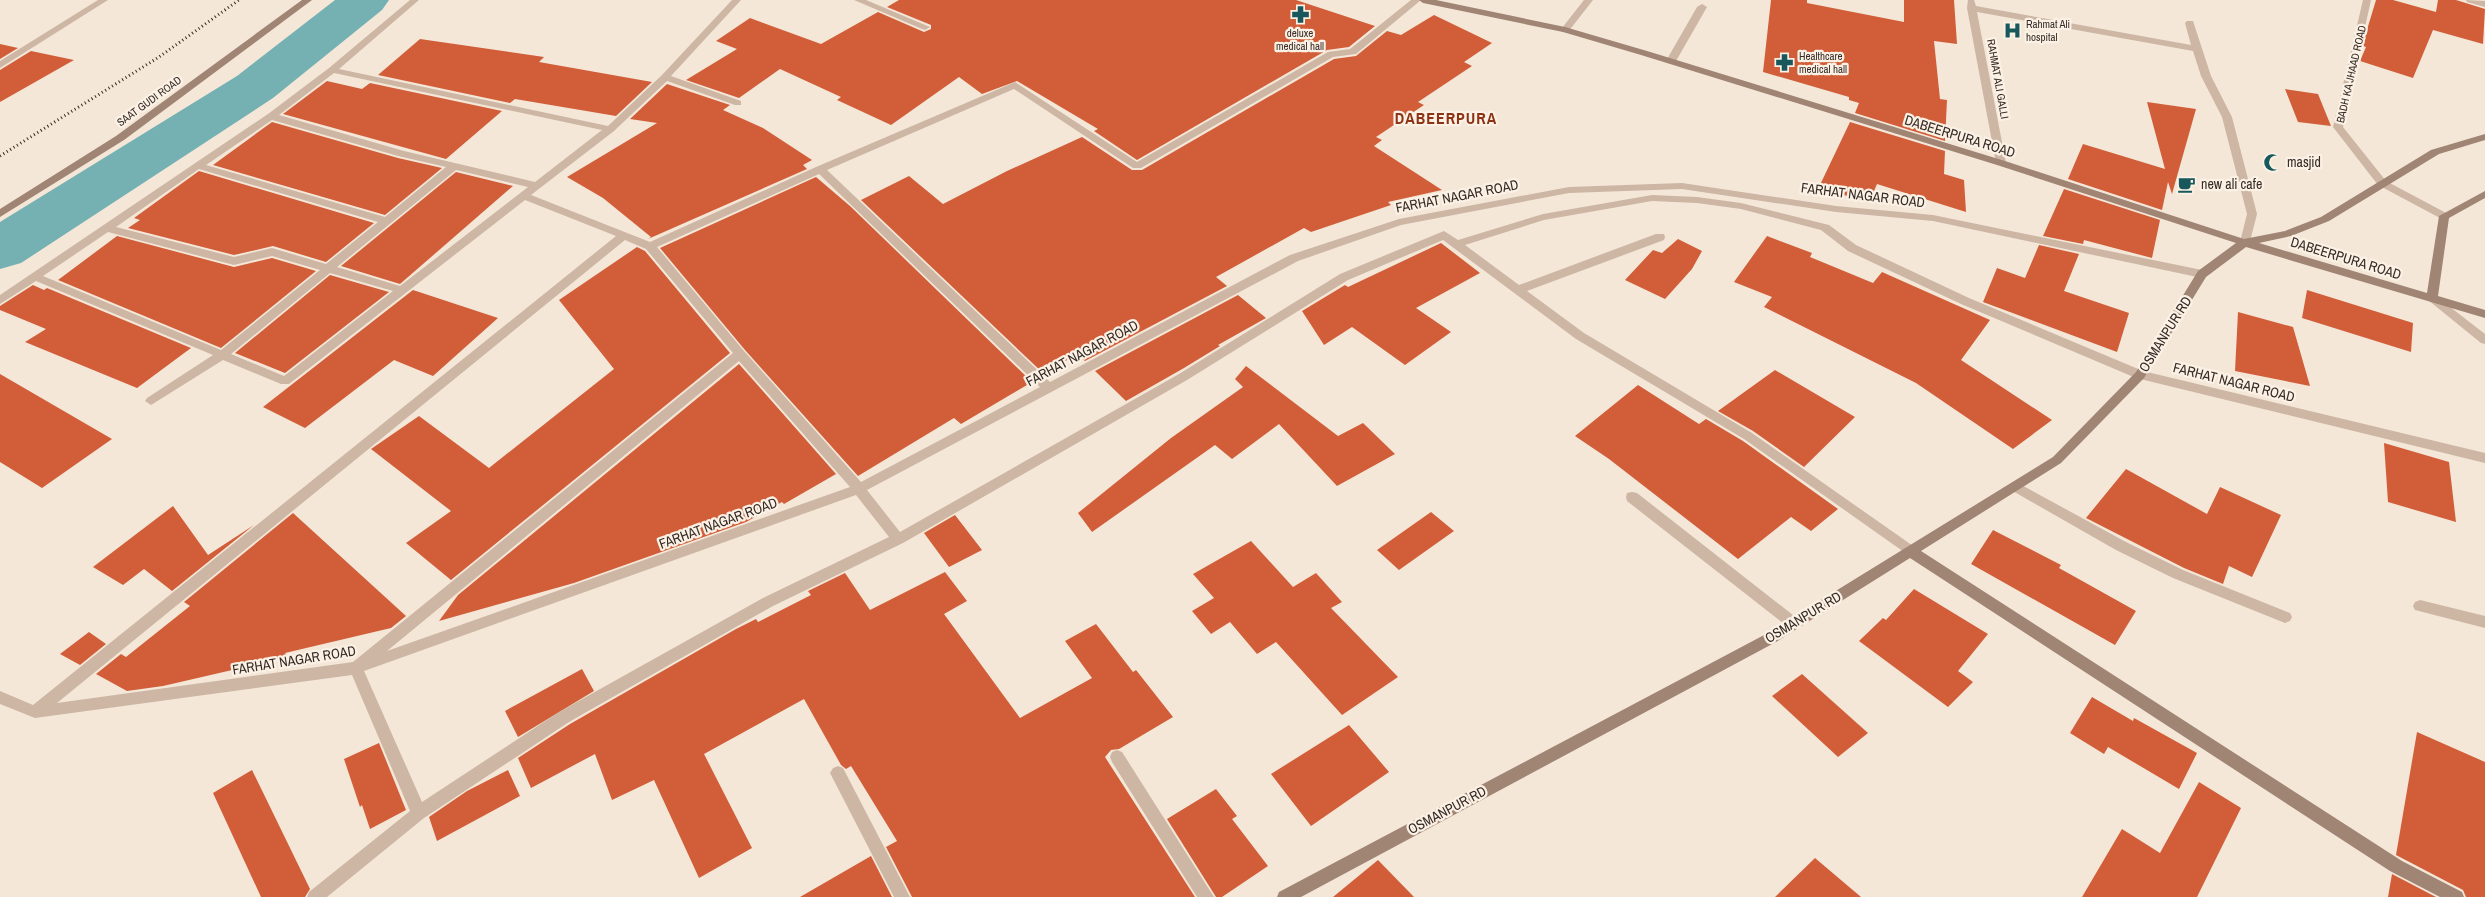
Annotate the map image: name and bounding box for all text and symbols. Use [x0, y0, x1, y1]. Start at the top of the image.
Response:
pharmacy icon: deluxe medical hall [1290, 5, 1310, 25]
place label: Rahmat Ali hospital [2026, 17, 2070, 44]
hospital icon: Rahmat Ali hospital [2002, 20, 2022, 40]
street label: BADH KA JHAAD ROAD [2333, 24, 2369, 124]
place label: deluxe medical hall [1276, 26, 1324, 53]
street label: RAHMAT ALI GALLI [1984, 38, 2012, 120]
place label: Healthcare medical hall [1799, 49, 1847, 76]
pharmacy icon: Healthcare medical hall [1775, 52, 1795, 72]
street label: SAAT GUDI ROAD [114, 73, 184, 129]
district label: DABEERPURA [1395, 107, 1497, 129]
street label: DABEERPURA ROAD [1902, 111, 2018, 161]
mosque icon: masjid [2263, 152, 2283, 172]
place label: masjid [2287, 153, 2321, 171]
cafe icon: new ali cafe [2177, 174, 2197, 194]
street label: FARHAT NAGAR ROAD [1394, 175, 1520, 217]
place label: new ali cafe [2201, 175, 2262, 193]
street label: FARHAT NAGAR ROAD [1800, 178, 1926, 212]
street label: DABEERPURA ROAD [2288, 233, 2404, 283]
street label: OSMANPUR RD [2135, 293, 2195, 375]
street label: FARHAT NAGAR ROAD [1023, 316, 1141, 390]
street label: FARHAT NAGAR ROAD [2171, 358, 2297, 406]
street label: FARHAT NAGAR ROAD [656, 493, 780, 553]
street label: OSMANPUR RD [1761, 587, 1845, 647]
street label: FARHAT NAGAR ROAD [231, 641, 357, 679]
street label: OSMANPUR RD [1405, 782, 1489, 838]

